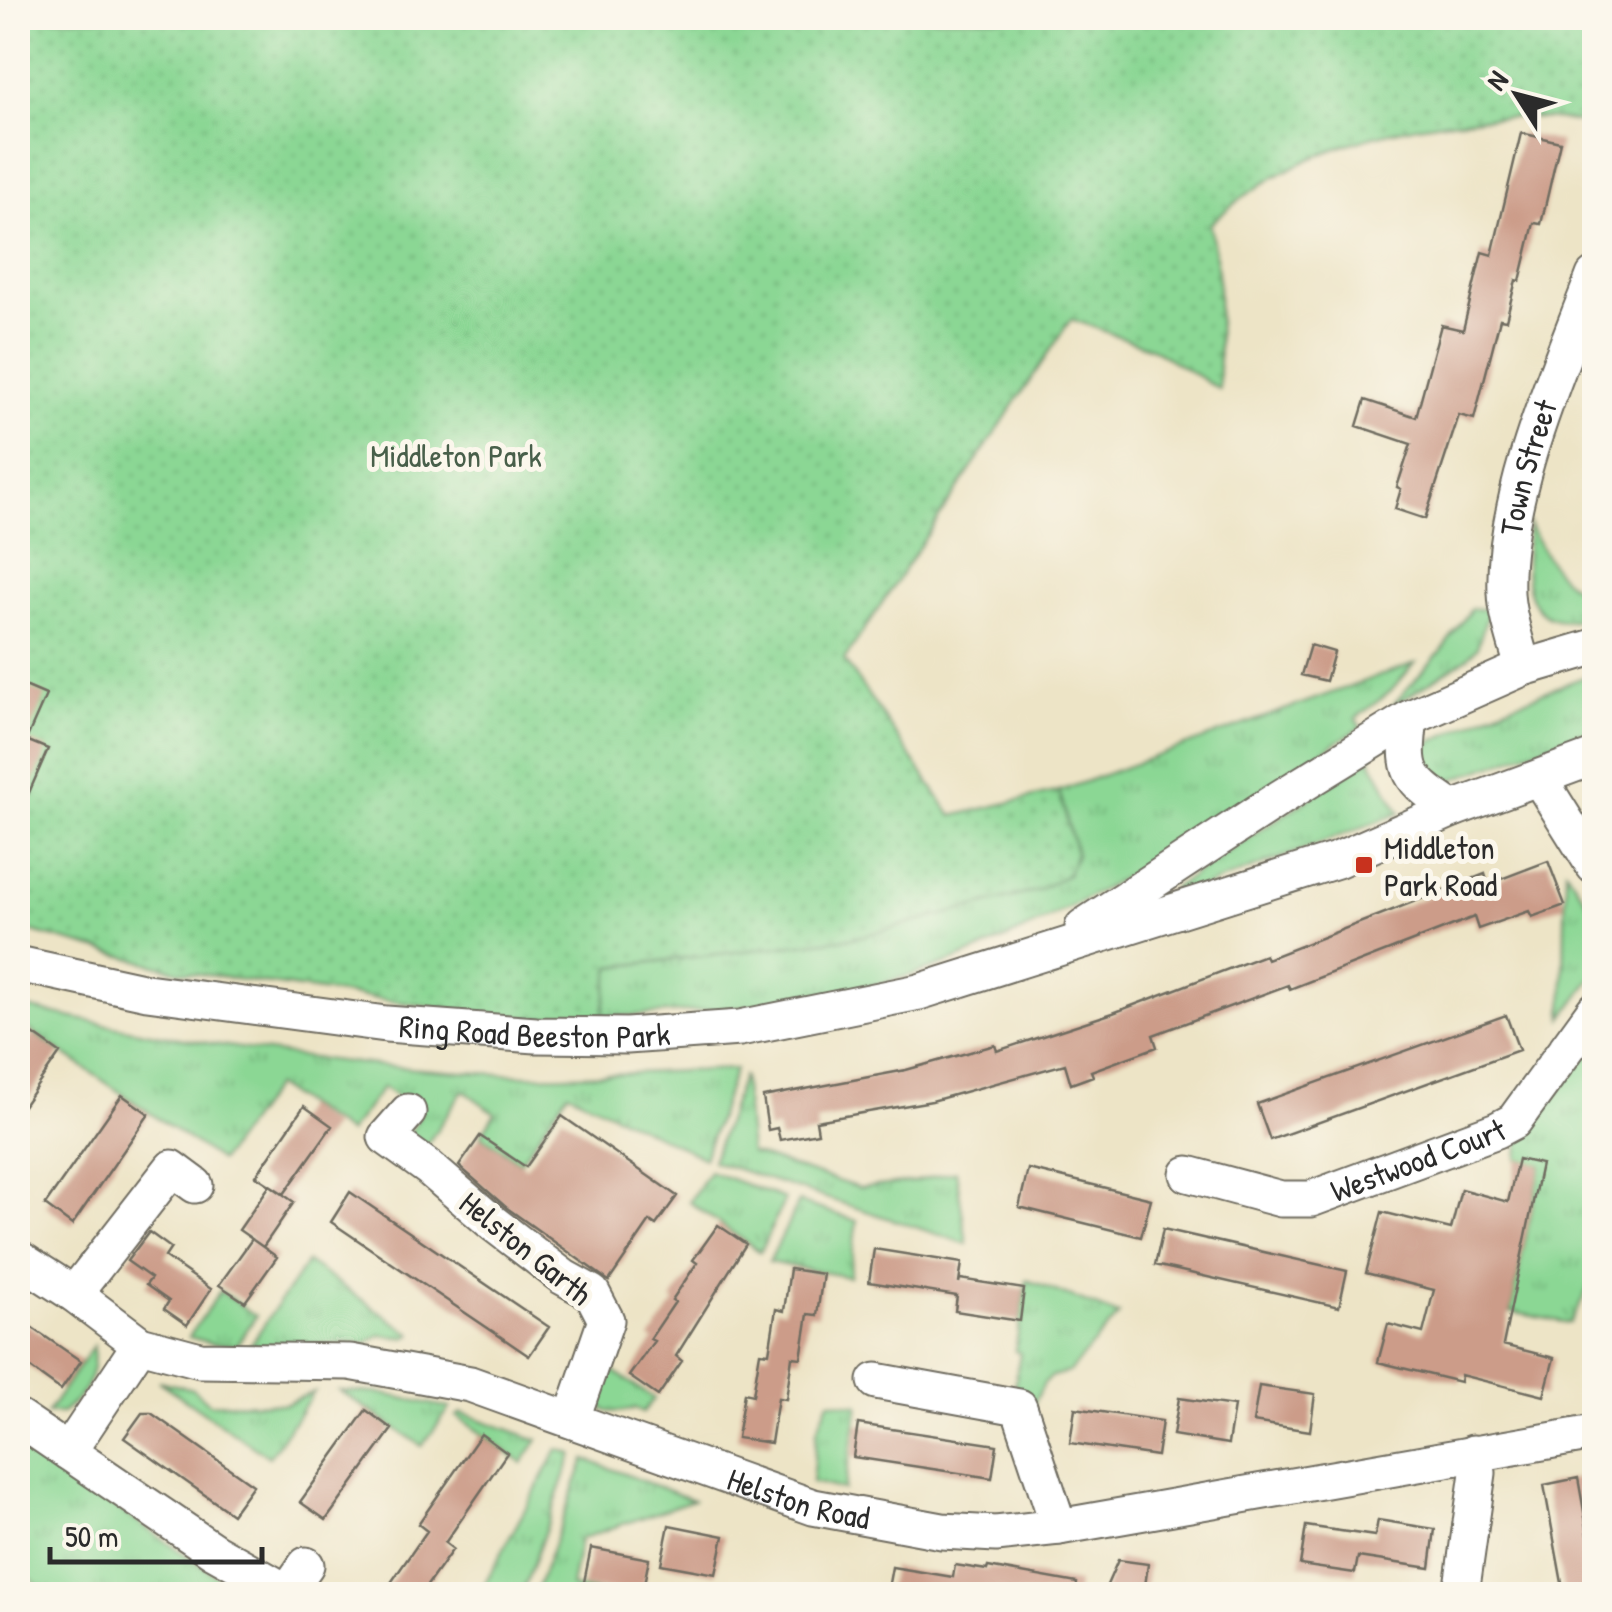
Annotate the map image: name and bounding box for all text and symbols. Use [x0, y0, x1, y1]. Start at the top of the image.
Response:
north arrow [1467, 45, 1567, 145]
text: N [1477, 63, 1517, 98]
street label: Town Street [1488, 393, 1567, 538]
park label: Middleton Park [370, 434, 542, 477]
place label: Middleton Park Road [1384, 826, 1497, 906]
marker: Middleton Park Road [1353, 854, 1375, 876]
street label: Ring Road Beeston Park [398, 1004, 671, 1058]
street label: Westwood Court [1324, 1107, 1514, 1211]
street label: Helston Garth [451, 1181, 601, 1315]
street label: Helston Road [722, 1457, 873, 1539]
scale bar [50, 1502, 262, 1564]
text: 50 m [65, 1516, 118, 1556]

